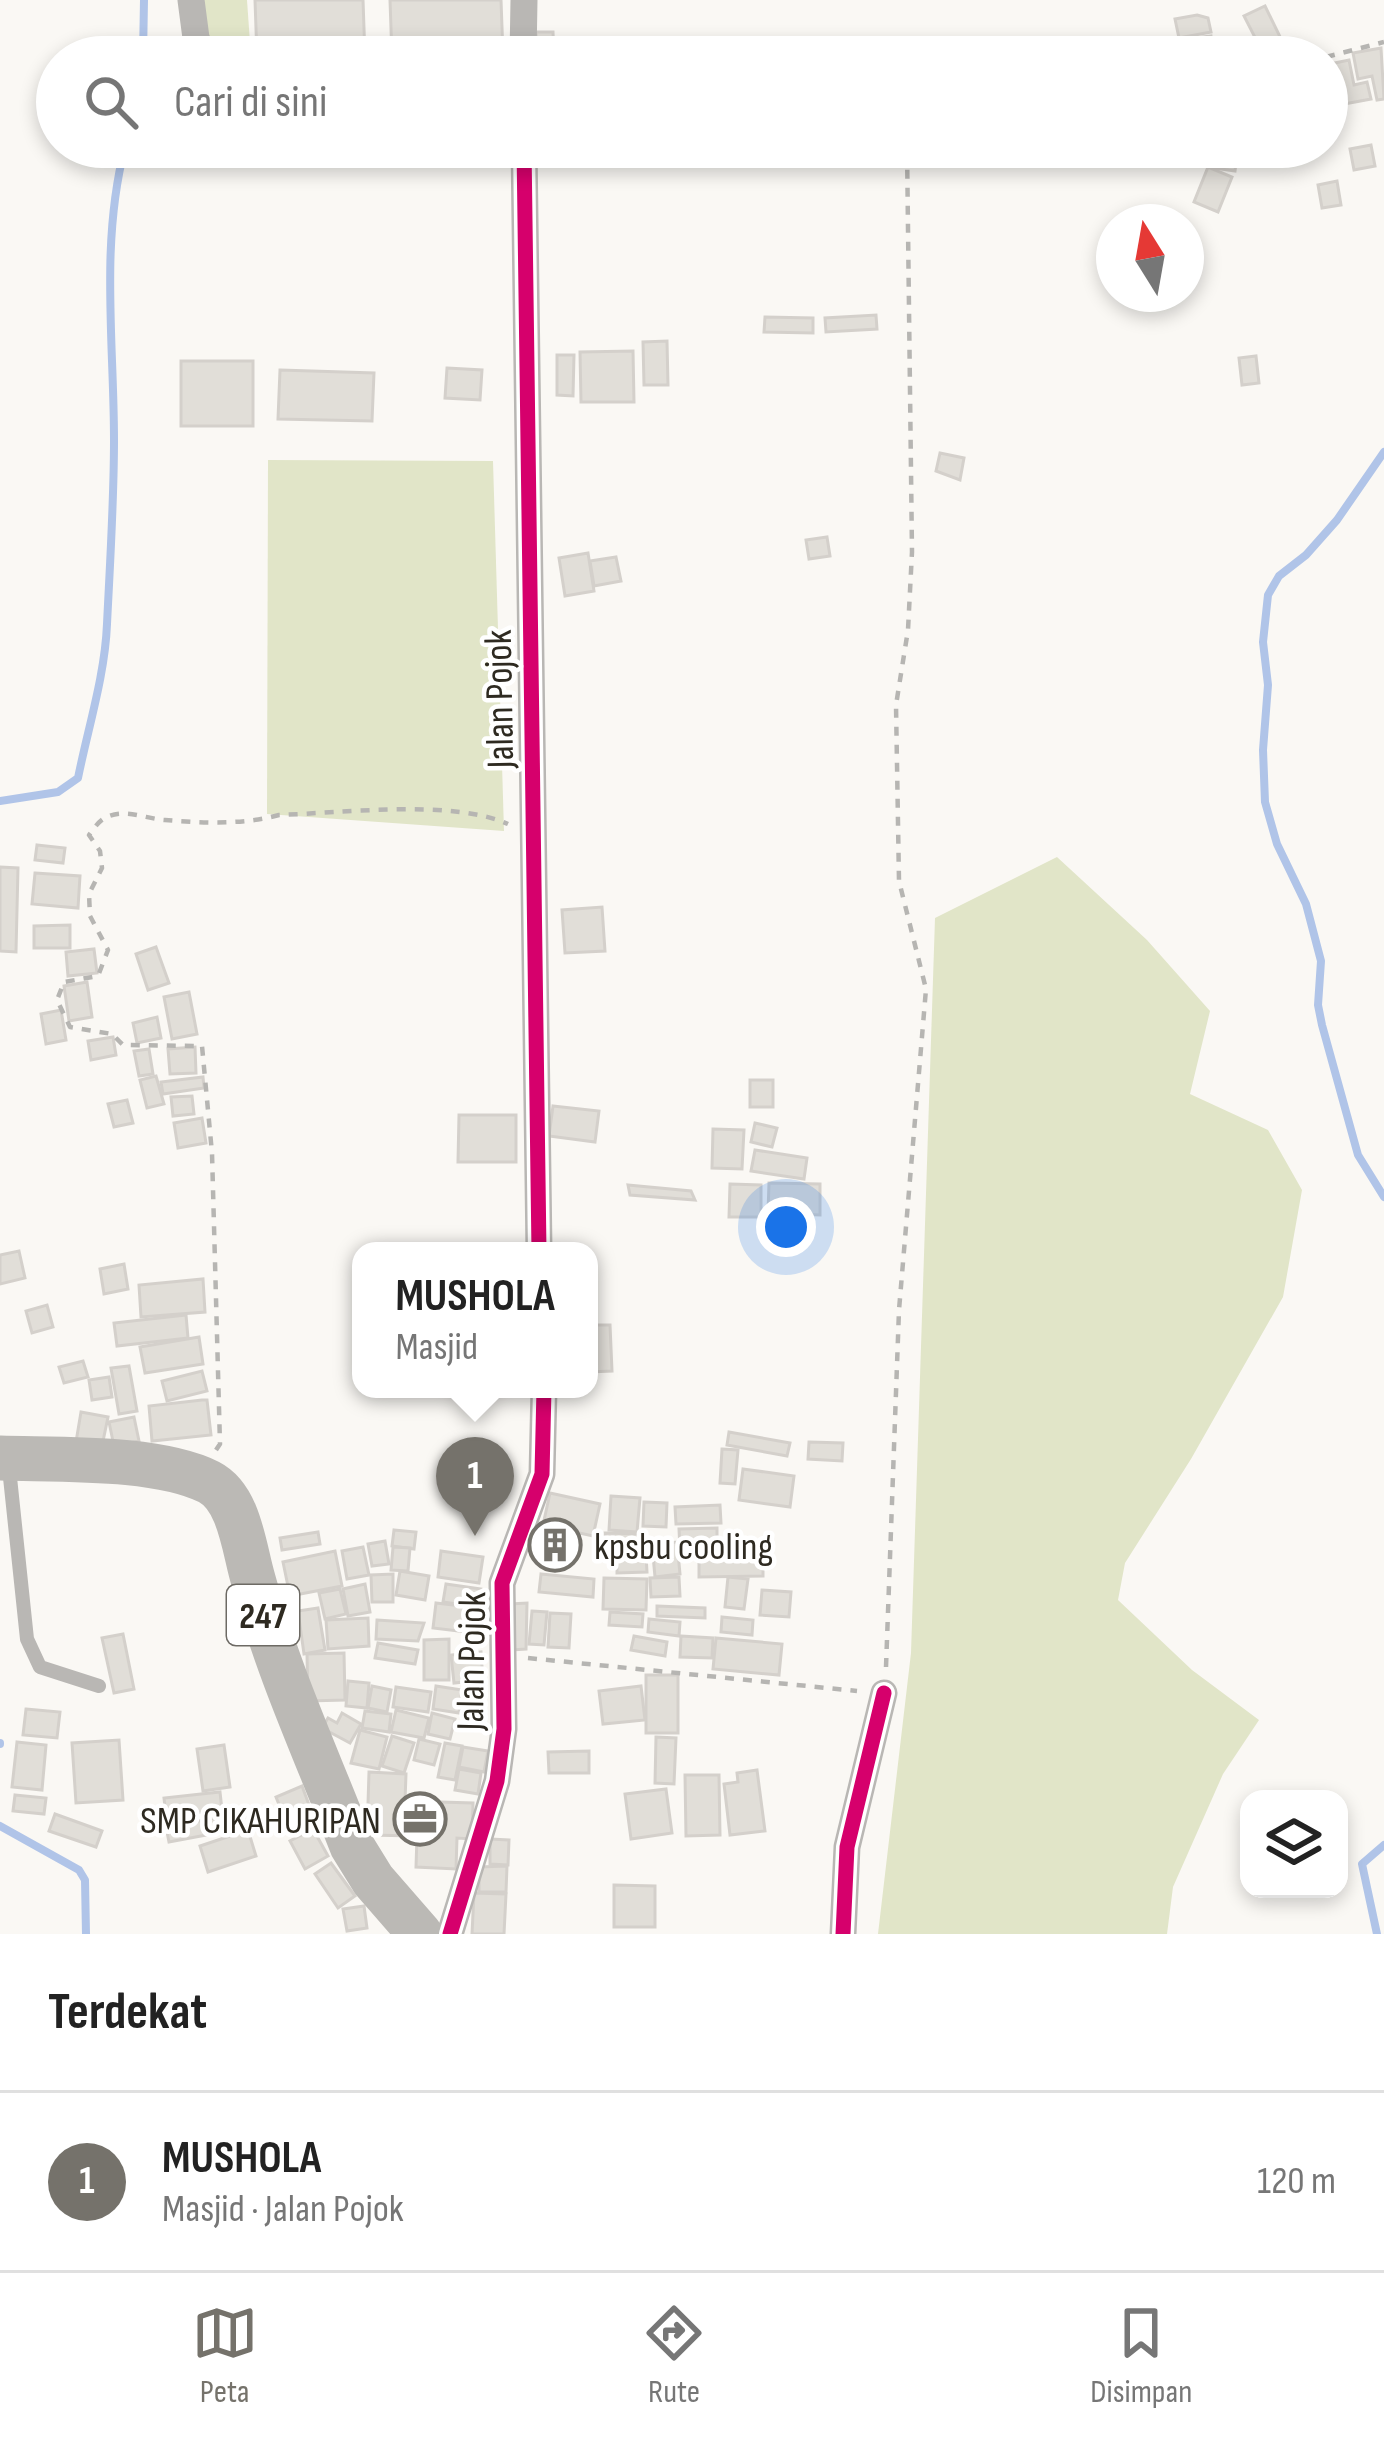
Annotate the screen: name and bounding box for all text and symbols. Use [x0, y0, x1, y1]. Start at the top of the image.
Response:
search box [36, 36, 1348, 168]
icon: search [78, 69, 144, 135]
text: Cari di sini [174, 75, 327, 130]
north arrow [1096, 204, 1204, 312]
street label: Jalan Pojok [476, 629, 525, 770]
your location [756, 1197, 816, 1257]
popup [352, 1242, 598, 1398]
text: MUSHOLA [395, 1269, 555, 1324]
text: Masjid [395, 1324, 478, 1371]
pin: 1 [436, 1437, 514, 1536]
building icon: kpsbu cooling [527, 1517, 583, 1573]
place label: kpsbu cooling [594, 1524, 773, 1571]
road number: 247 [227, 1585, 299, 1645]
street label: Jalan Pojok [448, 1591, 497, 1732]
map controls [1240, 1790, 1348, 1898]
button: layers [1240, 1790, 1348, 1898]
office icon: SMP CIKAHURIPAN [392, 1791, 448, 1847]
place label: SMP CIKAHURIPAN [140, 1798, 381, 1845]
text: Terdekat [48, 1982, 207, 2043]
text: MUSHOLA [162, 2131, 321, 2186]
text: 1 [79, 2158, 95, 2205]
text: 120 m [1257, 2158, 1336, 2205]
text: Masjid · Jalan Pojok [162, 2186, 404, 2233]
tab: Peta [192, 2300, 258, 2412]
tab: Rute [641, 2300, 707, 2412]
tab: Disimpan [1090, 2300, 1192, 2412]

